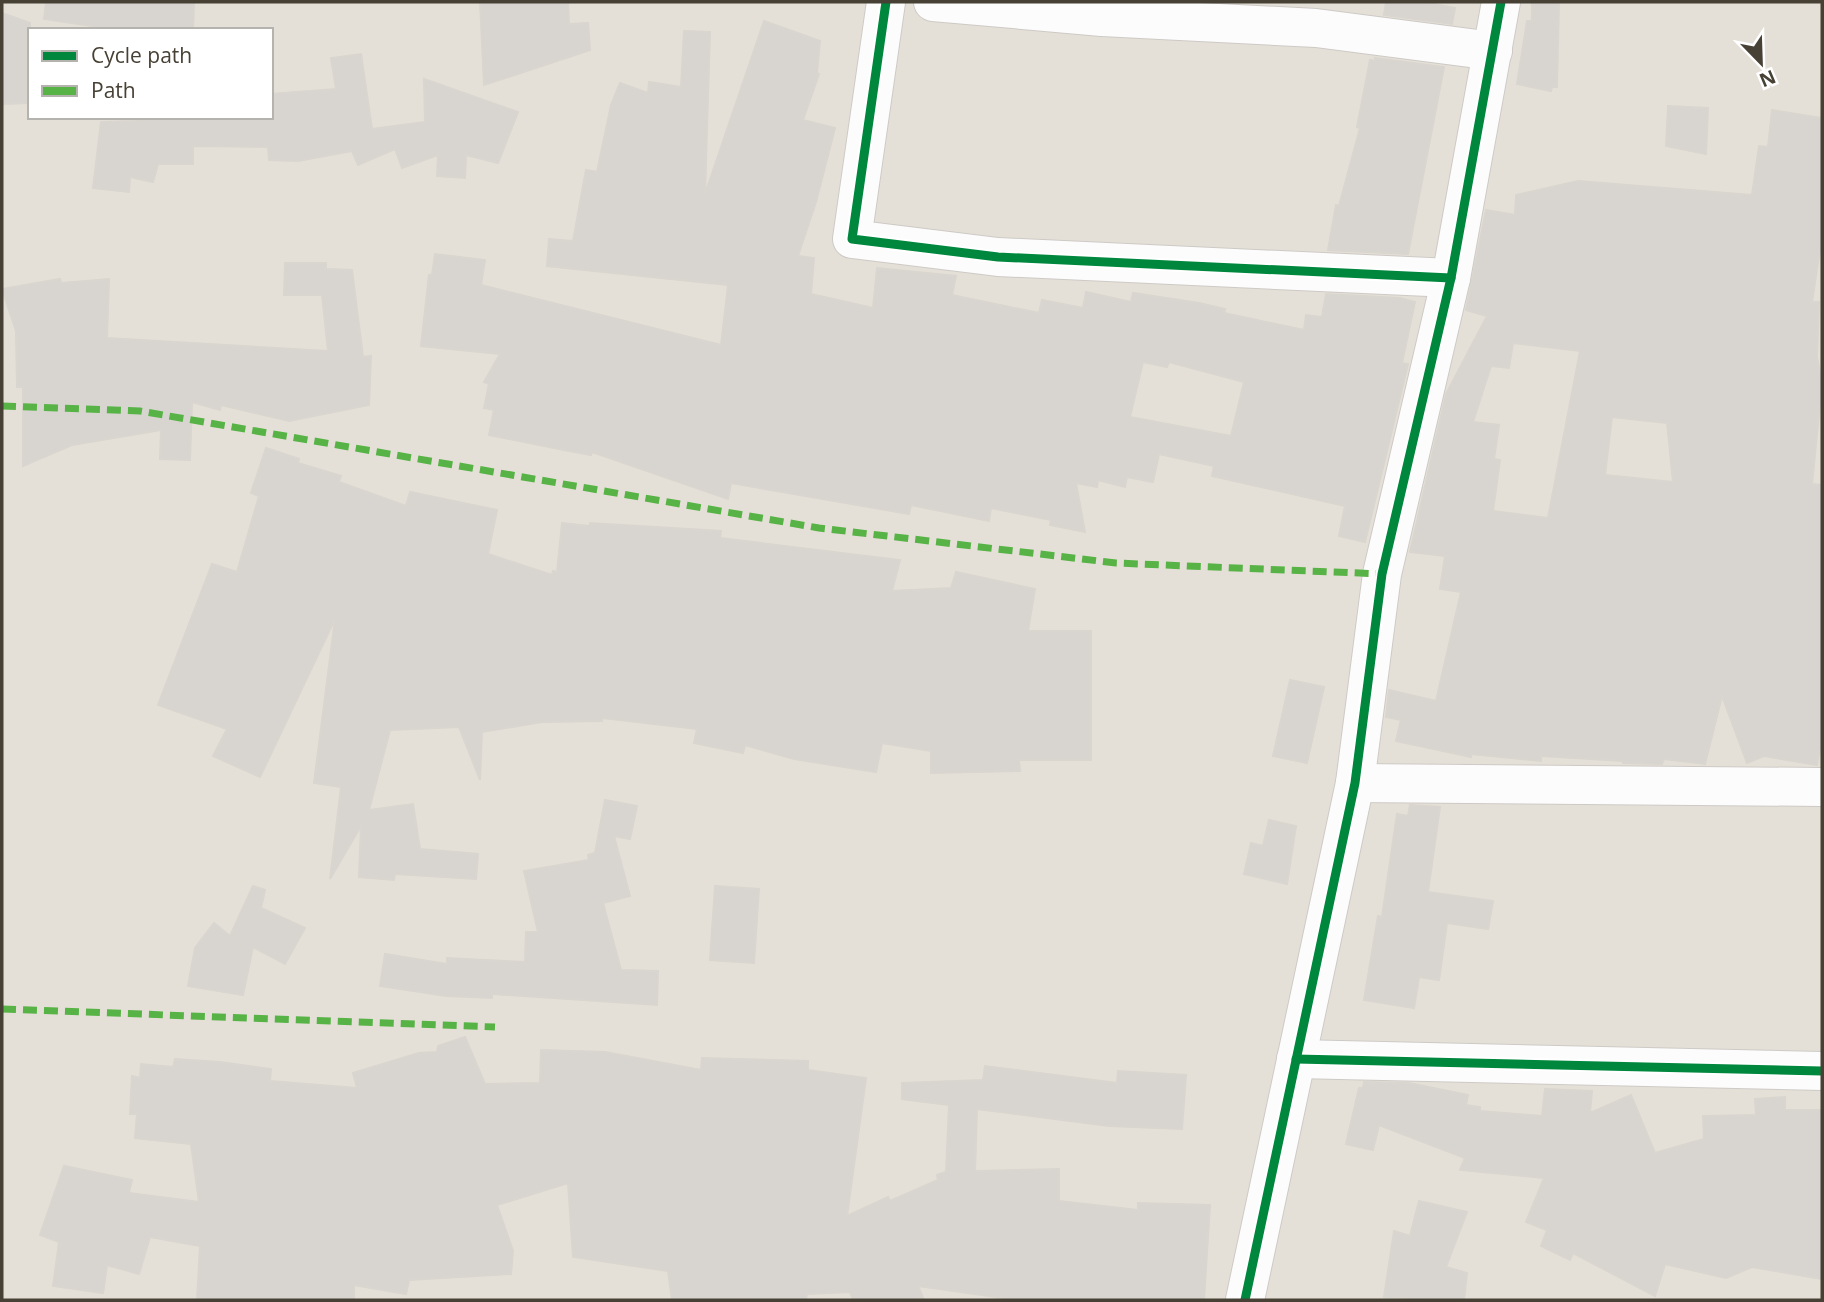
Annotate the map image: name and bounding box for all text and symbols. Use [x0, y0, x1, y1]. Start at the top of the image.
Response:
legend [28, 28, 273, 119]
north arrow [1726, 28, 1796, 98]
text: Cycle path [91, 41, 192, 69]
text: N [1755, 64, 1780, 94]
text: Path [91, 76, 136, 104]

